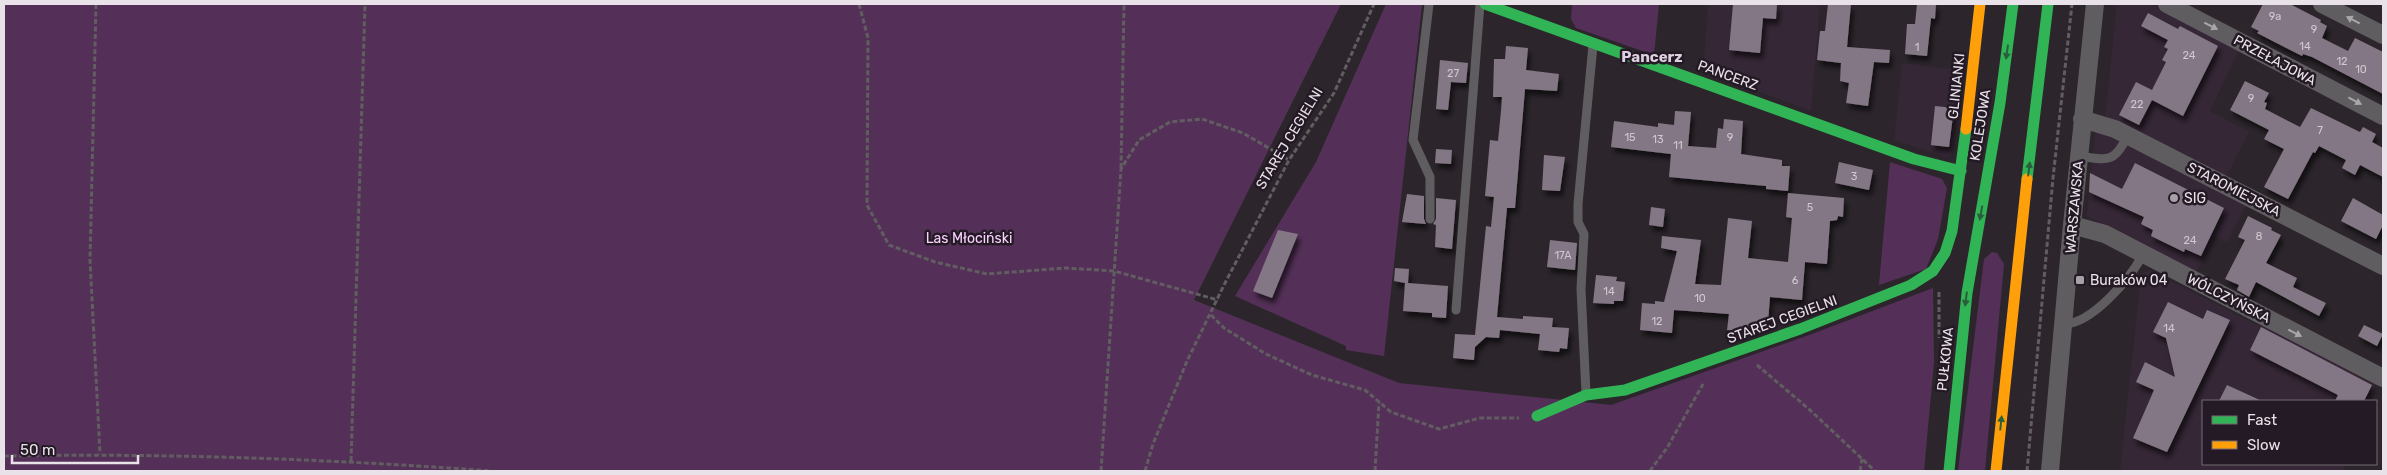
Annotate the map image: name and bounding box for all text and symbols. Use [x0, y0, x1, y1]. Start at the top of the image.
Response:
house number: 9a [2269, 10, 2281, 23]
one-way arrow [2345, 16, 2360, 24]
one-way arrow [2203, 22, 2218, 30]
house number: 9 [2311, 23, 2317, 36]
street label: PRZEŁAJOWA [2231, 32, 2319, 90]
house number: 14 [2299, 40, 2311, 53]
house number: 1 [1915, 41, 1919, 54]
one-way arrow [2003, 44, 2011, 60]
district label: Pancerz [1621, 48, 1683, 66]
house number: 24 [2182, 49, 2196, 62]
street label: GLINIANKI [1945, 52, 1968, 120]
house number: 12 [2336, 55, 2348, 68]
street label: PANCERZ [1695, 57, 1760, 94]
house number: 10 [2355, 63, 2367, 76]
house number: 27 [1447, 67, 1459, 80]
street label: STAREJ CEGIELNI [1252, 84, 1327, 192]
street label: KOLEJOWA [1966, 87, 1995, 162]
house number: 9 [2248, 92, 2254, 105]
one-way arrow [2348, 97, 2361, 106]
house number: 22 [2131, 98, 2143, 111]
house number: 7 [2317, 124, 2323, 137]
house number: 15 [1624, 131, 1636, 144]
house number: 9 [1727, 131, 1733, 144]
house number: 13 [1652, 133, 1664, 146]
house number: 11 [1673, 139, 1683, 152]
street label: WARSZAWSKA [2062, 159, 2087, 254]
street label: STAROMIEJSKA [2184, 159, 2284, 221]
one-way arrow [2025, 161, 2033, 177]
house number: 3 [1851, 170, 1858, 183]
place label: SIG [2184, 190, 2206, 207]
marker: SIG [2168, 192, 2180, 204]
house number: 5 [1807, 201, 1814, 214]
one-way arrow [1977, 205, 1985, 220]
park label: Las Młociński [926, 230, 1012, 247]
house number: 8 [2256, 230, 2263, 243]
house number: 24 [2183, 234, 2197, 247]
house number: 17A [1554, 249, 1572, 262]
street label: WÓLCZYŃSKA [2184, 269, 2274, 327]
place label: Buraków 04 [2090, 272, 2168, 289]
house number: 6 [1792, 274, 1799, 287]
marker: Buraków 04 [2074, 274, 2086, 286]
house number: 14 [1603, 285, 1615, 298]
one-way arrow [1962, 291, 1970, 307]
house number: 10 [1694, 292, 1706, 305]
street label: STAREJ CEGIELNI [1725, 292, 1840, 347]
house number: 12 [1651, 315, 1663, 328]
house number: 14 [2163, 322, 2175, 335]
street label: PUŁKOWA [1934, 326, 1957, 392]
one-way arrow [2288, 329, 2302, 337]
legend [2202, 400, 2377, 465]
text: Fast [2247, 411, 2277, 429]
one-way arrow [1997, 414, 2005, 430]
scale bar [12, 432, 139, 464]
text: Slow [2247, 436, 2280, 454]
text: 50 m [20, 441, 55, 459]

